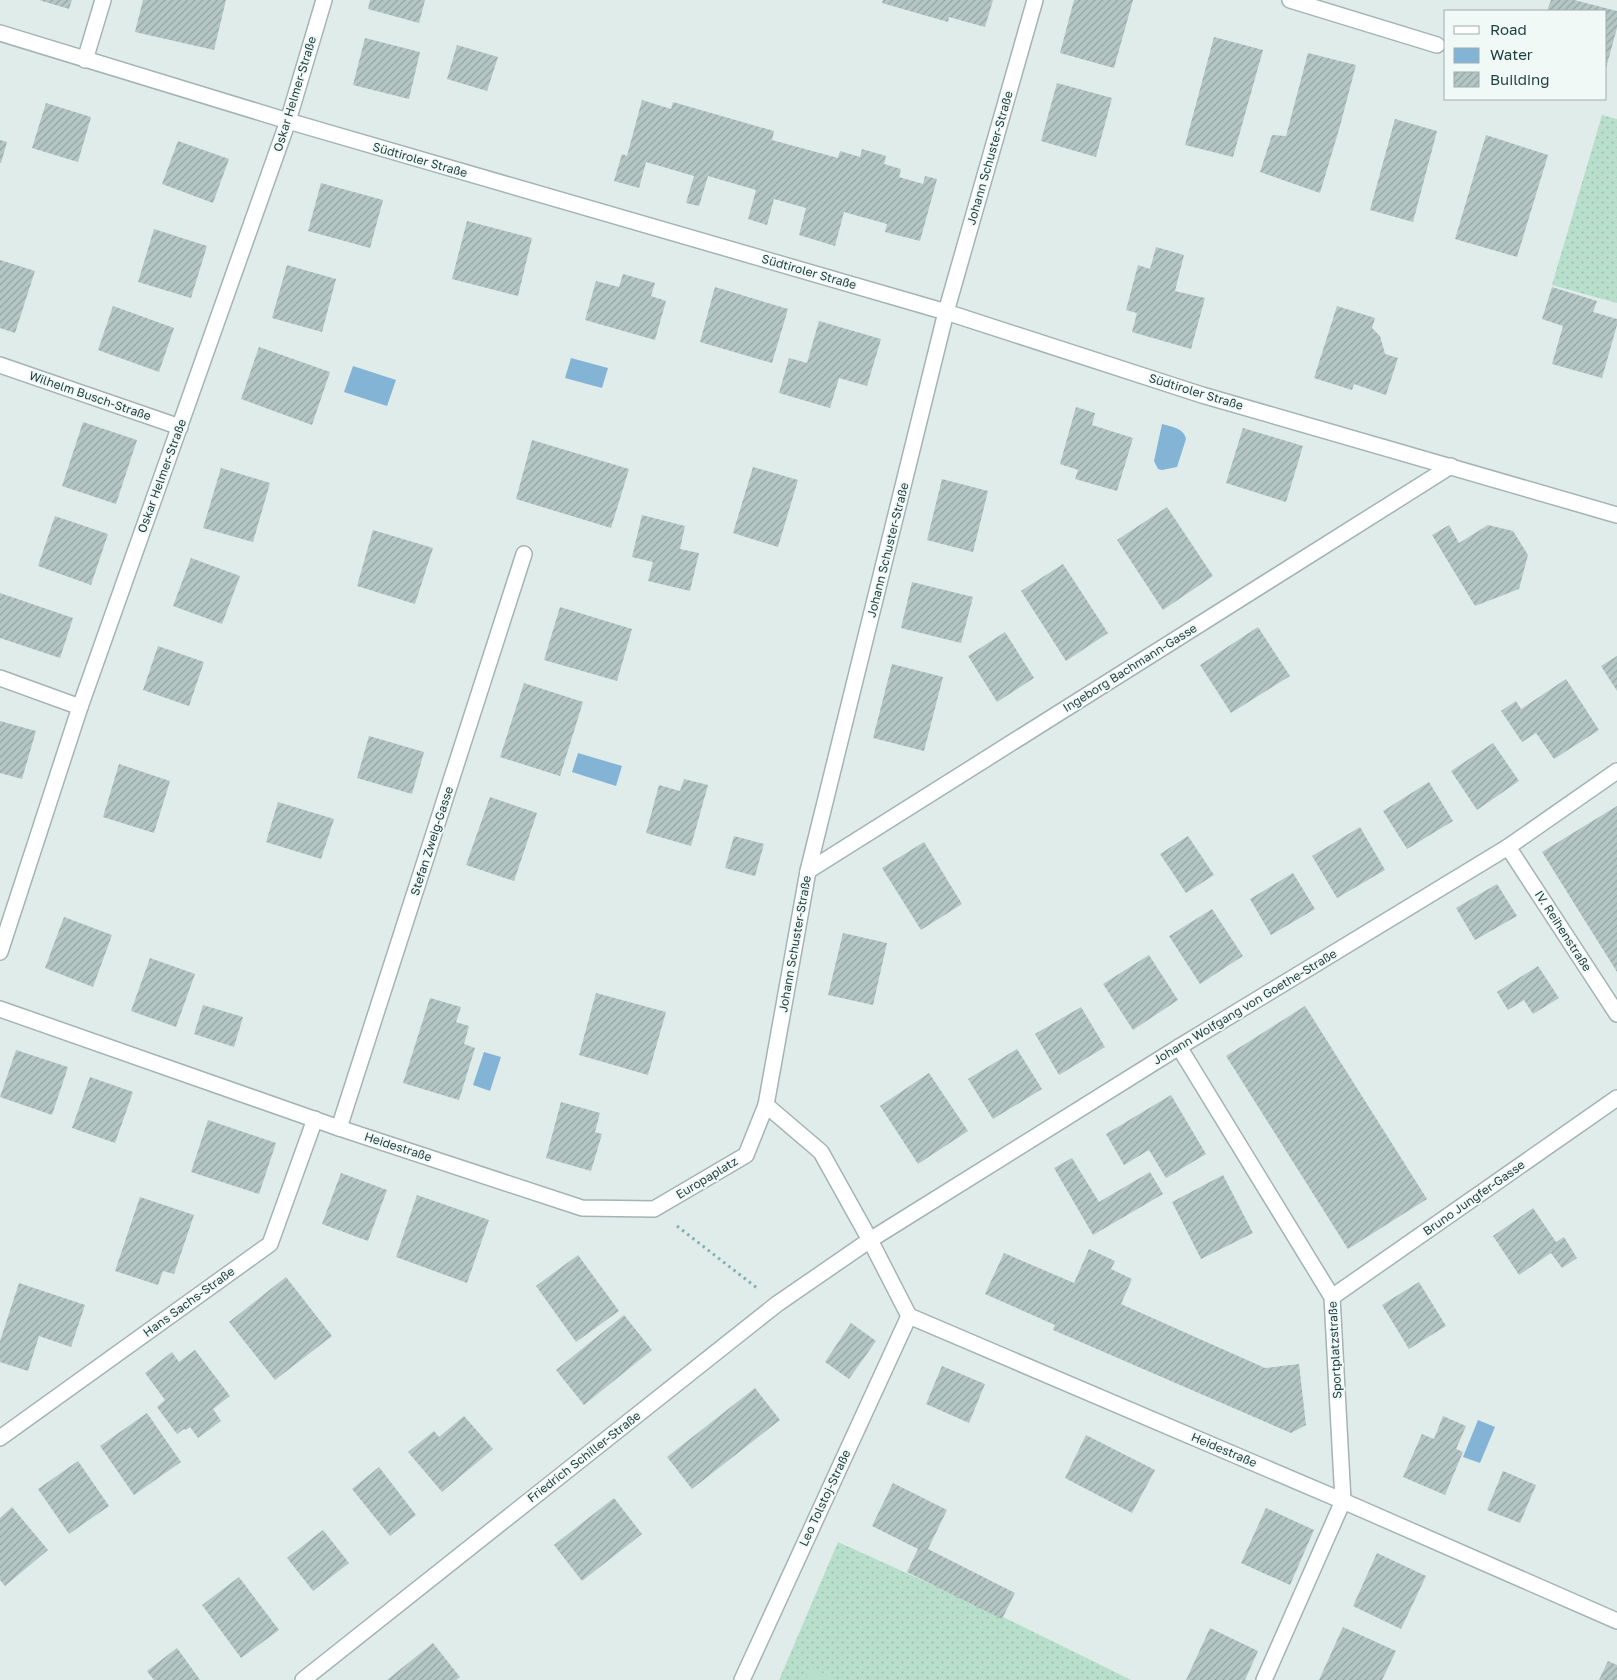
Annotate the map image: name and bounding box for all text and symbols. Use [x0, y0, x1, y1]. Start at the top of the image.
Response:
legend [1444, 10, 1607, 100]
text: Road [1490, 20, 1527, 38]
street label: Oskar Helmer-Straße [270, 34, 319, 153]
text: Water [1490, 45, 1533, 63]
text: Building [1490, 70, 1550, 88]
street label: Johann Schuster-Straße [963, 89, 1016, 227]
street label: Südtiroler Straße [371, 139, 469, 180]
street label: Südtiroler Straße [760, 251, 858, 292]
street label: Wilhelm Busch-Straße [27, 368, 153, 423]
street label: Südtiroler Straße [1147, 370, 1245, 413]
street label: Oskar Helmer-Straße [134, 417, 189, 535]
street label: Johann Schuster-Straße [863, 481, 912, 619]
street label: Ingeborg Bachmann-Gasse [1060, 620, 1200, 715]
street label: Stefan Zweig-Gasse [407, 784, 456, 897]
street label: Johann Schuster-Straße [775, 874, 814, 1014]
street label: IV. Reihenstraße [1532, 887, 1595, 974]
street label: Johann Wolfgang von Goethe-Straße [1150, 946, 1339, 1068]
street label: Heidestraße [363, 1129, 434, 1164]
street label: Europaplatz [673, 1153, 740, 1202]
street label: Bruno Jungfer-Gasse [1420, 1157, 1528, 1238]
street label: Hans Sachs-Straße [140, 1263, 237, 1340]
street label: Sportplatzstraße [1324, 1301, 1345, 1399]
street label: Friedrich Schiller-Straße [524, 1408, 643, 1505]
street label: Heidestraße [1189, 1429, 1259, 1470]
street label: Leo Tolstoj-Straße [796, 1447, 854, 1549]

